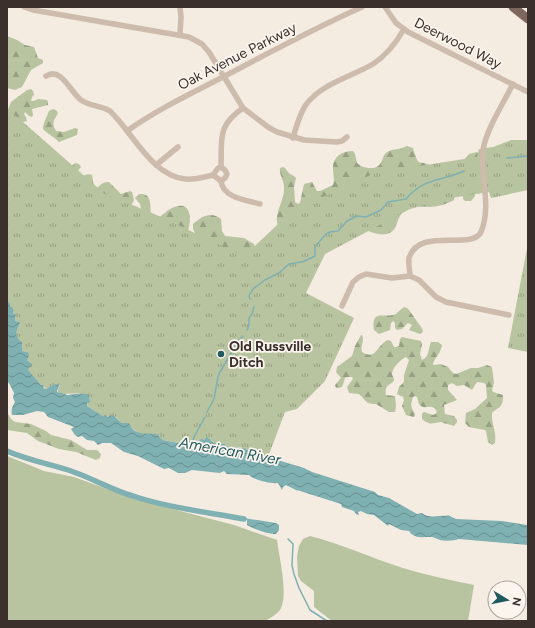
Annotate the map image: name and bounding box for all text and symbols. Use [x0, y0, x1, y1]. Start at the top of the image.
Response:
street label: Deerwood Way [411, 14, 505, 73]
street label: Oak Avenue Parkway [175, 19, 300, 94]
place label: Old Russville Ditch [229, 338, 311, 371]
marker: Old Russville Ditch [216, 349, 226, 359]
water label: American River [177, 433, 283, 469]
north arrow [487, 580, 527, 620]
text: N [509, 596, 523, 607]

